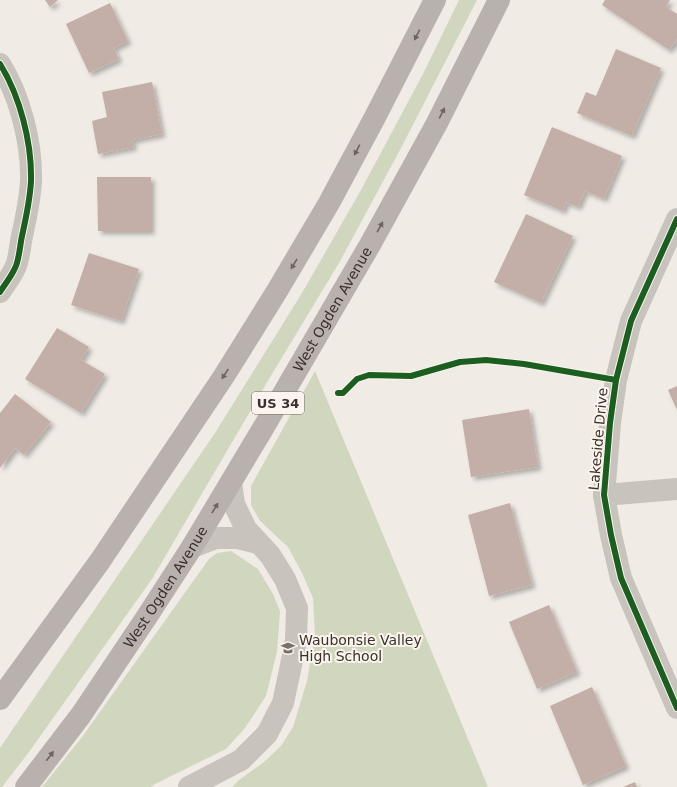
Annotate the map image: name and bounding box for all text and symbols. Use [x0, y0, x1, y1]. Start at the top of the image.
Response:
one-way arrow [414, 29, 420, 41]
one-way arrow [439, 107, 445, 118]
one-way arrow [354, 144, 361, 156]
one-way arrow [376, 221, 383, 233]
street label: West Ogden Avenue [290, 244, 375, 375]
one-way arrow [290, 258, 297, 270]
one-way arrow [221, 369, 229, 379]
street label: Lakeside Drive [586, 387, 610, 491]
road number: US 34 [252, 392, 304, 414]
one-way arrow [212, 502, 219, 514]
street label: West Ogden Avenue [120, 523, 211, 651]
place label: Waubonsie Valley High School [299, 632, 422, 664]
school or university icon: Waubonsie Valley High School [280, 640, 296, 656]
one-way arrow [46, 751, 54, 761]

